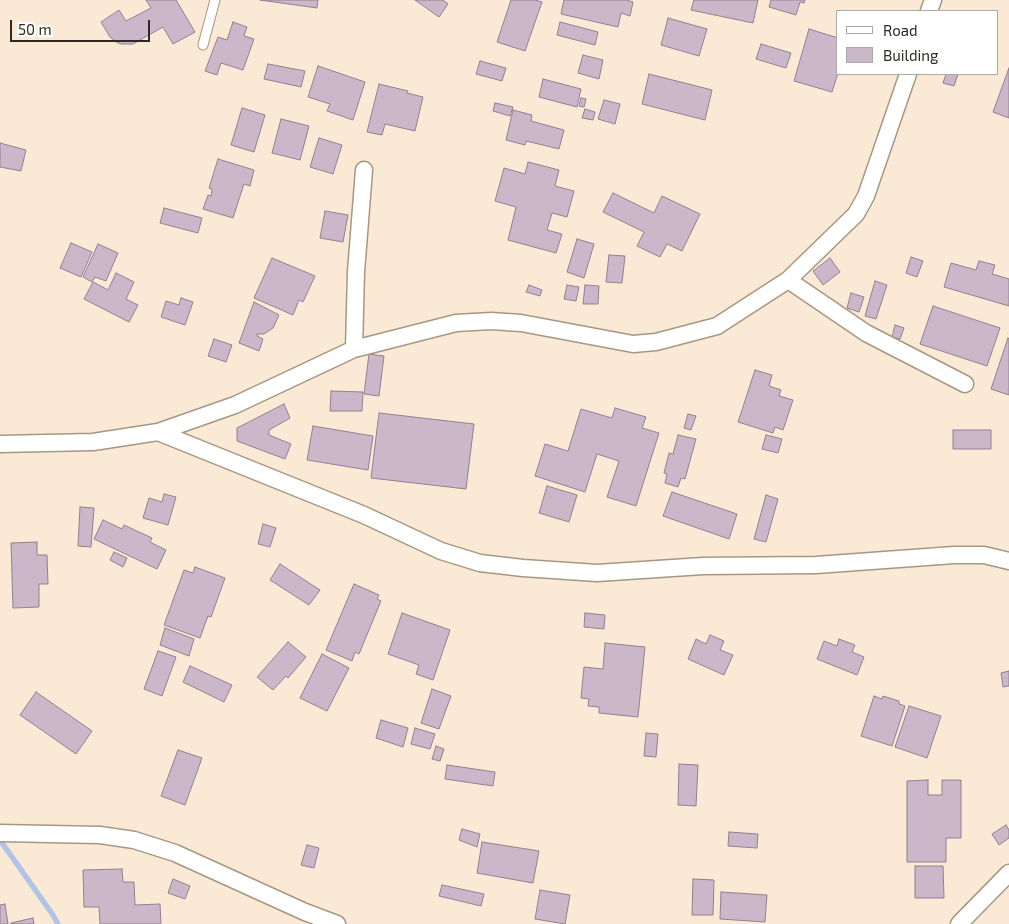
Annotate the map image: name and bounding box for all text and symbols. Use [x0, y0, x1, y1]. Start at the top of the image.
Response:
scale bar [12, 10, 152, 42]
legend [836, 10, 999, 75]
text: 50 m [18, 20, 52, 38]
text: Road [883, 21, 918, 39]
text: Building [883, 46, 938, 64]

